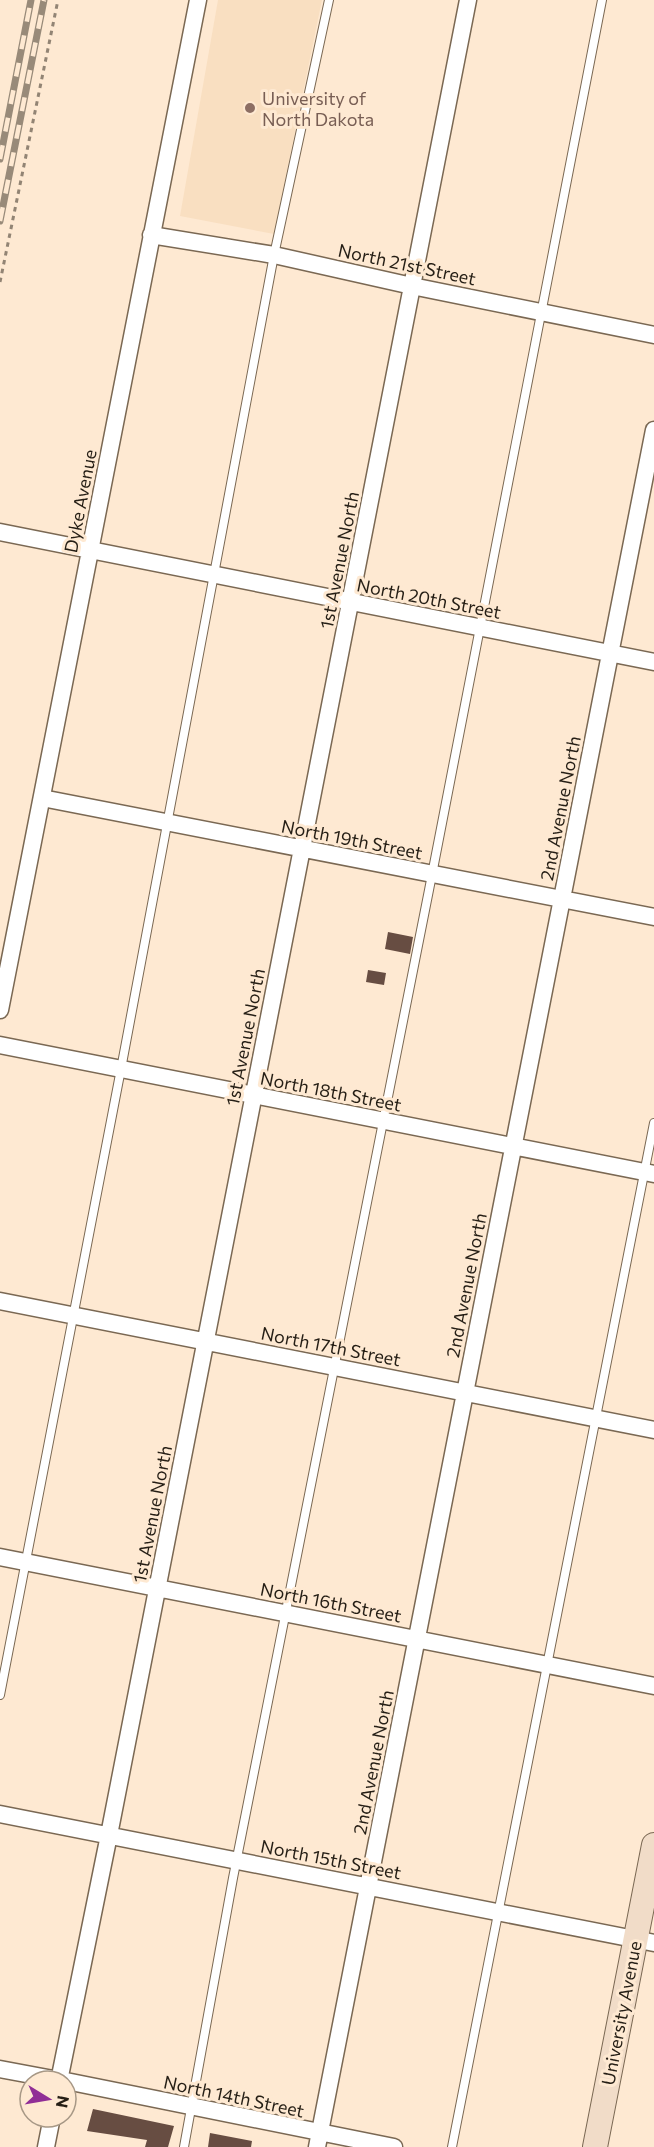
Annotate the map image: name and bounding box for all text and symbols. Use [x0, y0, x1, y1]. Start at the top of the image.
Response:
place label: University of North Dakota [262, 87, 374, 130]
marker: University of North Dakota [243, 101, 257, 115]
street label: North 21st Street [336, 239, 478, 289]
street label: Dyke Avenue [59, 447, 101, 555]
street label: 1st Avenue North [315, 490, 363, 630]
street label: North 20th Street [355, 573, 503, 623]
street label: 2nd Avenue North [535, 734, 585, 882]
street label: North 19th Street [280, 815, 424, 863]
street label: 1st Avenue North [221, 967, 269, 1107]
street label: North 18th Street [259, 1067, 403, 1115]
street label: 2nd Avenue North [441, 1211, 491, 1359]
street label: North 17th Street [259, 1322, 403, 1370]
street label: 1st Avenue North [128, 1444, 176, 1584]
street label: North 16th Street [259, 1578, 403, 1626]
street label: 2nd Avenue North [348, 1688, 398, 1836]
street label: North 15th Street [259, 1835, 403, 1883]
street label: University Avenue [596, 1939, 646, 2087]
north arrow [18, 2069, 78, 2129]
street label: North 14th Street [162, 2070, 306, 2122]
text: N [53, 2094, 74, 2110]

